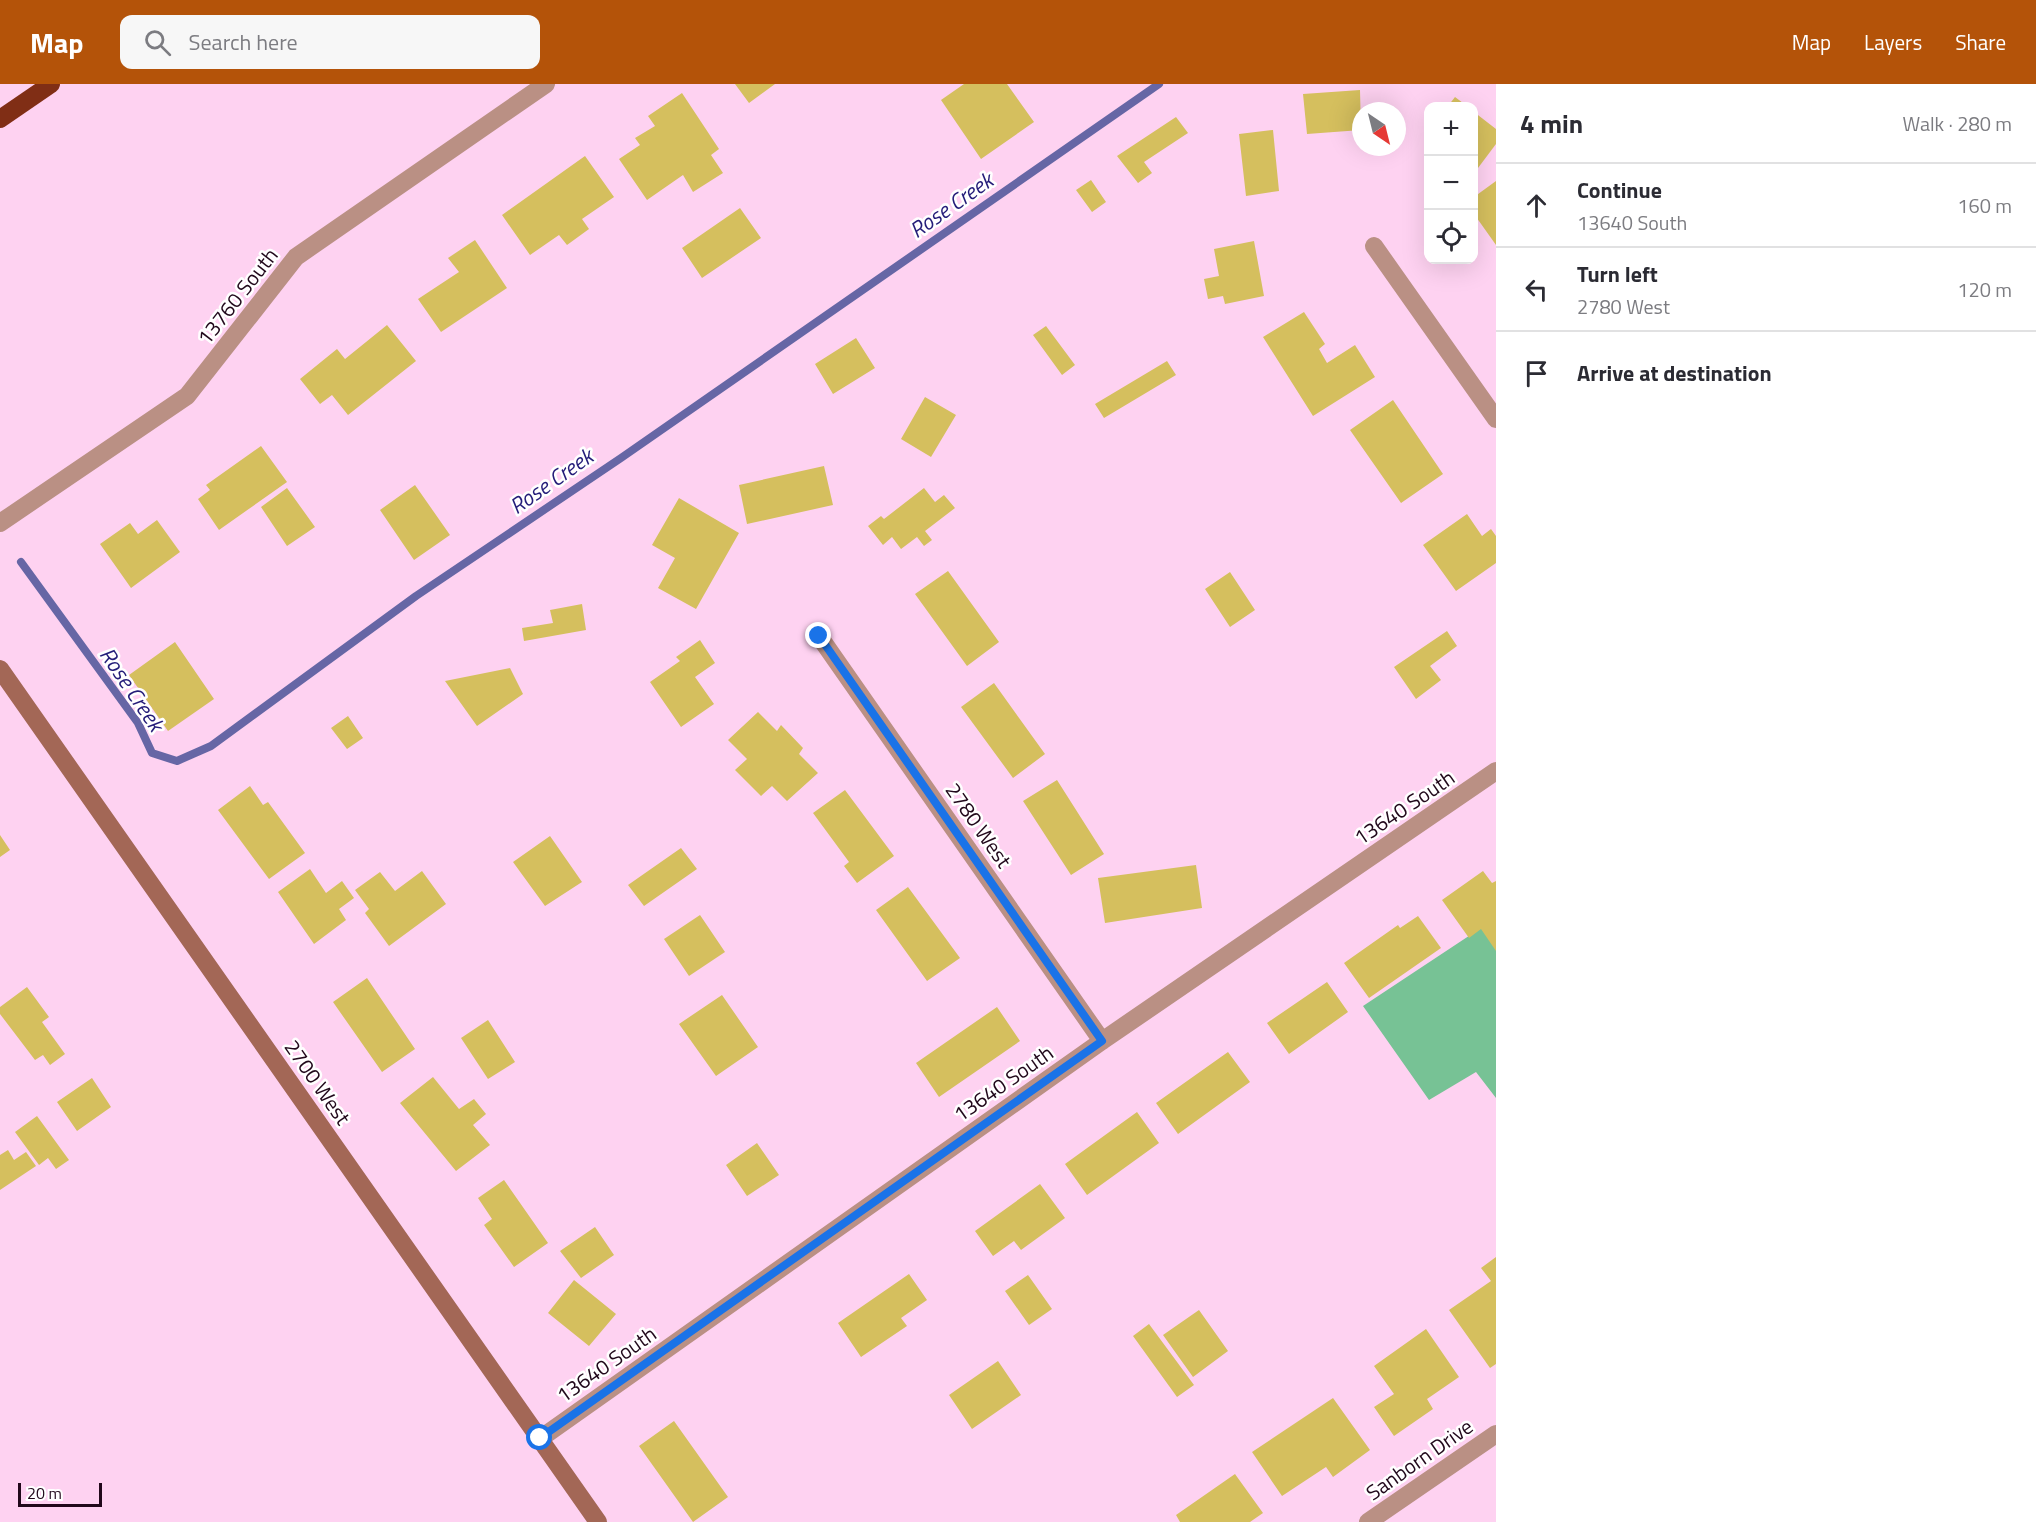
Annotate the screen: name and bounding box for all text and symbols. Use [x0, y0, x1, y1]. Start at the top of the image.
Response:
search box [120, 15, 540, 69]
text: Map [30, 21, 84, 64]
text: Search here [189, 25, 298, 59]
icon: search [141, 26, 174, 59]
text: Map [1792, 26, 1831, 58]
text: Layers [1864, 26, 1922, 58]
text: Share [1955, 26, 2006, 58]
north arrow [1352, 102, 1406, 156]
map controls [1424, 102, 1478, 264]
button: + [1424, 102, 1478, 156]
text: 4 min [1520, 104, 1583, 143]
text: Walk · 280 m [1903, 108, 2012, 139]
button: − [1424, 156, 1478, 210]
water label: Rose Creek [902, 162, 1002, 246]
text: Continue [1577, 173, 1662, 207]
icon: ahead [1520, 189, 1553, 222]
text: 160 m [1957, 190, 2012, 221]
text: 13640 South [1577, 207, 1687, 238]
button: locate [1424, 210, 1478, 264]
street label: 13760 South [189, 241, 285, 351]
text: Turn left [1577, 257, 1658, 291]
icon: left [1520, 273, 1553, 306]
text: 120 m [1957, 274, 2012, 305]
text: 2780 West [1577, 291, 1670, 322]
text: Arrive at destination [1577, 356, 1772, 390]
icon: arrive [1520, 357, 1553, 390]
water label: Rose Creek [502, 438, 602, 522]
route end [805, 622, 831, 648]
water label: Rose Creek [91, 640, 174, 740]
street label: 13640 South [1347, 761, 1461, 853]
street label: 2780 West [938, 776, 1020, 875]
street label: 2700 West [277, 1033, 359, 1132]
street label: 13640 South [946, 1037, 1060, 1129]
street label: 13640 South [549, 1318, 663, 1410]
street label: Sanborn Drive [1359, 1410, 1479, 1508]
route start [526, 1424, 552, 1450]
scale bar [18, 1480, 102, 1508]
text: 20 m [27, 1481, 62, 1505]

